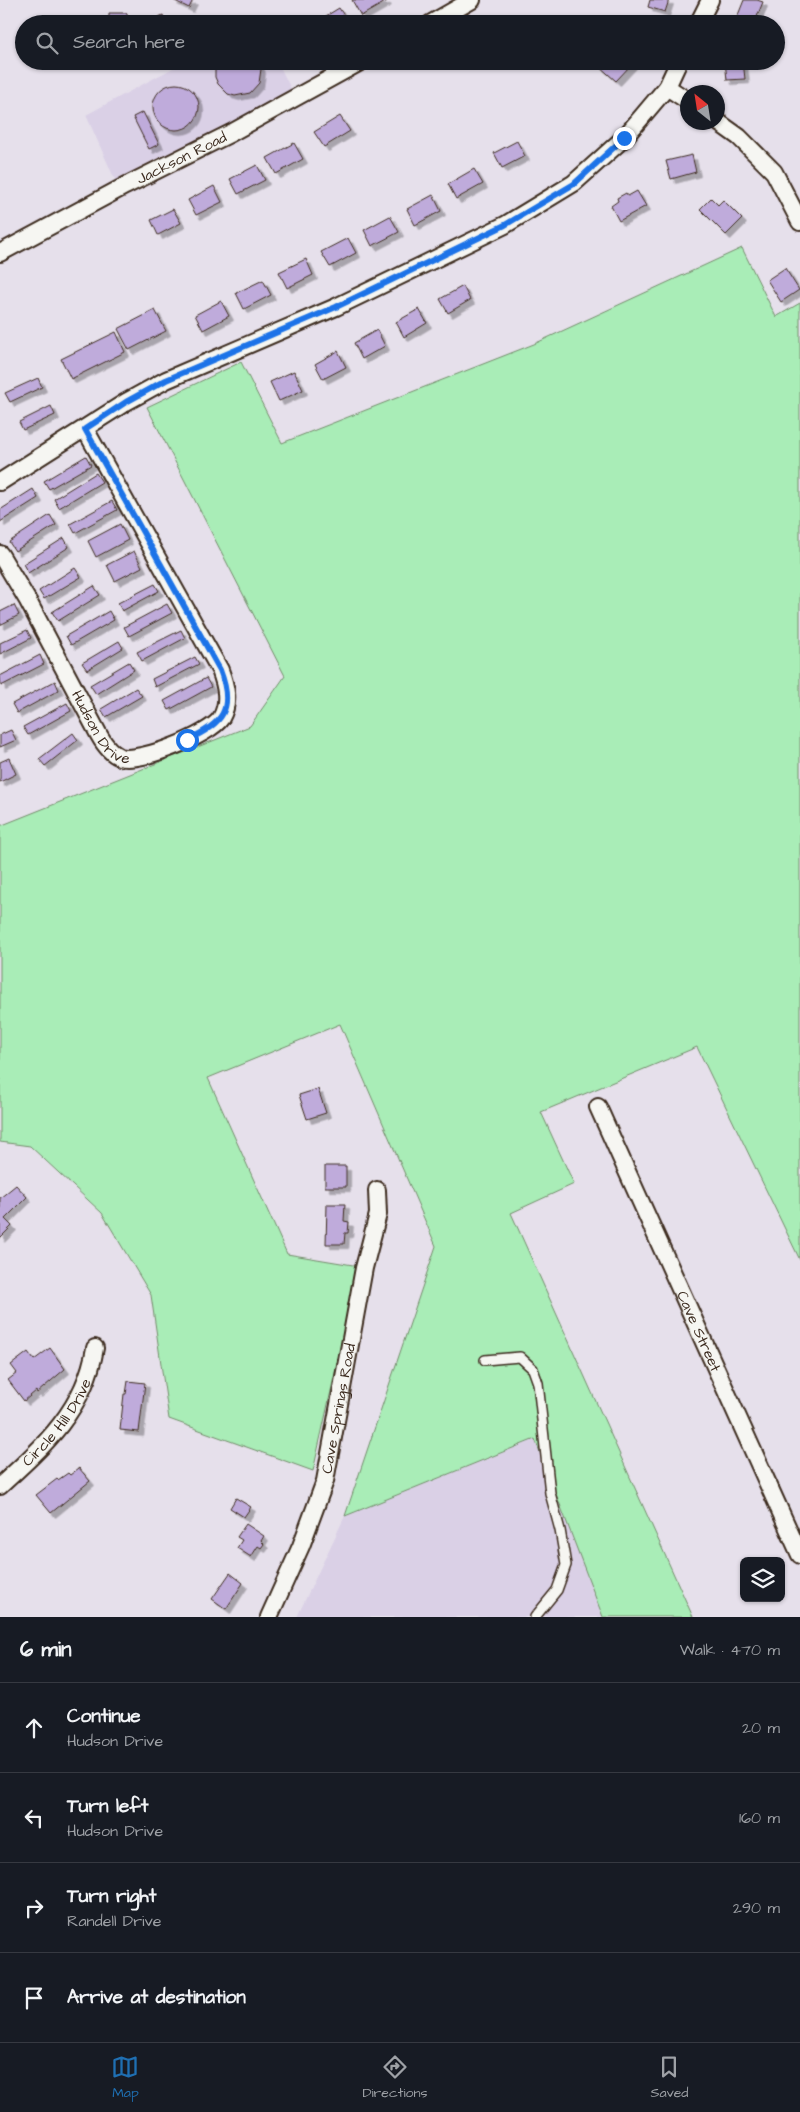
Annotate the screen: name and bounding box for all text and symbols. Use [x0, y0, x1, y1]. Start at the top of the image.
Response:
search box [15, 15, 785, 70]
icon: search [33, 29, 61, 57]
text: Search here [73, 29, 185, 56]
north arrow [680, 85, 725, 130]
street label: Jackson Road [133, 127, 231, 190]
route end [613, 127, 636, 150]
street label: Hudson Drive [66, 687, 130, 769]
route start [176, 729, 199, 752]
street label: Cave Street [671, 1288, 726, 1375]
street label: Cave Springs Road [317, 1341, 361, 1475]
street label: Circle Hill Drive [18, 1376, 97, 1471]
map controls [740, 1557, 785, 1602]
button: layers [740, 1557, 785, 1602]
text: 6 min [20, 1635, 72, 1664]
text: Walk · 470 m [680, 1639, 780, 1661]
text: Continue [67, 1703, 141, 1730]
icon: ahead [20, 1714, 48, 1742]
text: 20 m [742, 1717, 780, 1739]
text: Hudson Drive [67, 1730, 163, 1752]
text: Turn left [67, 1793, 148, 1820]
icon: left [20, 1804, 48, 1832]
text: 160 m [739, 1807, 780, 1829]
text: Hudson Drive [67, 1820, 163, 1842]
text: Turn right [67, 1883, 156, 1910]
icon: right [20, 1894, 48, 1922]
text: 290 m [733, 1897, 780, 1919]
text: Randell Drive [67, 1910, 161, 1932]
icon: arrive [20, 1984, 48, 2012]
text: Arrive at destination [67, 1984, 246, 2011]
tab: Map [111, 2053, 139, 2103]
tab: Directions [362, 2053, 427, 2103]
tab: Saved [650, 2053, 689, 2103]

